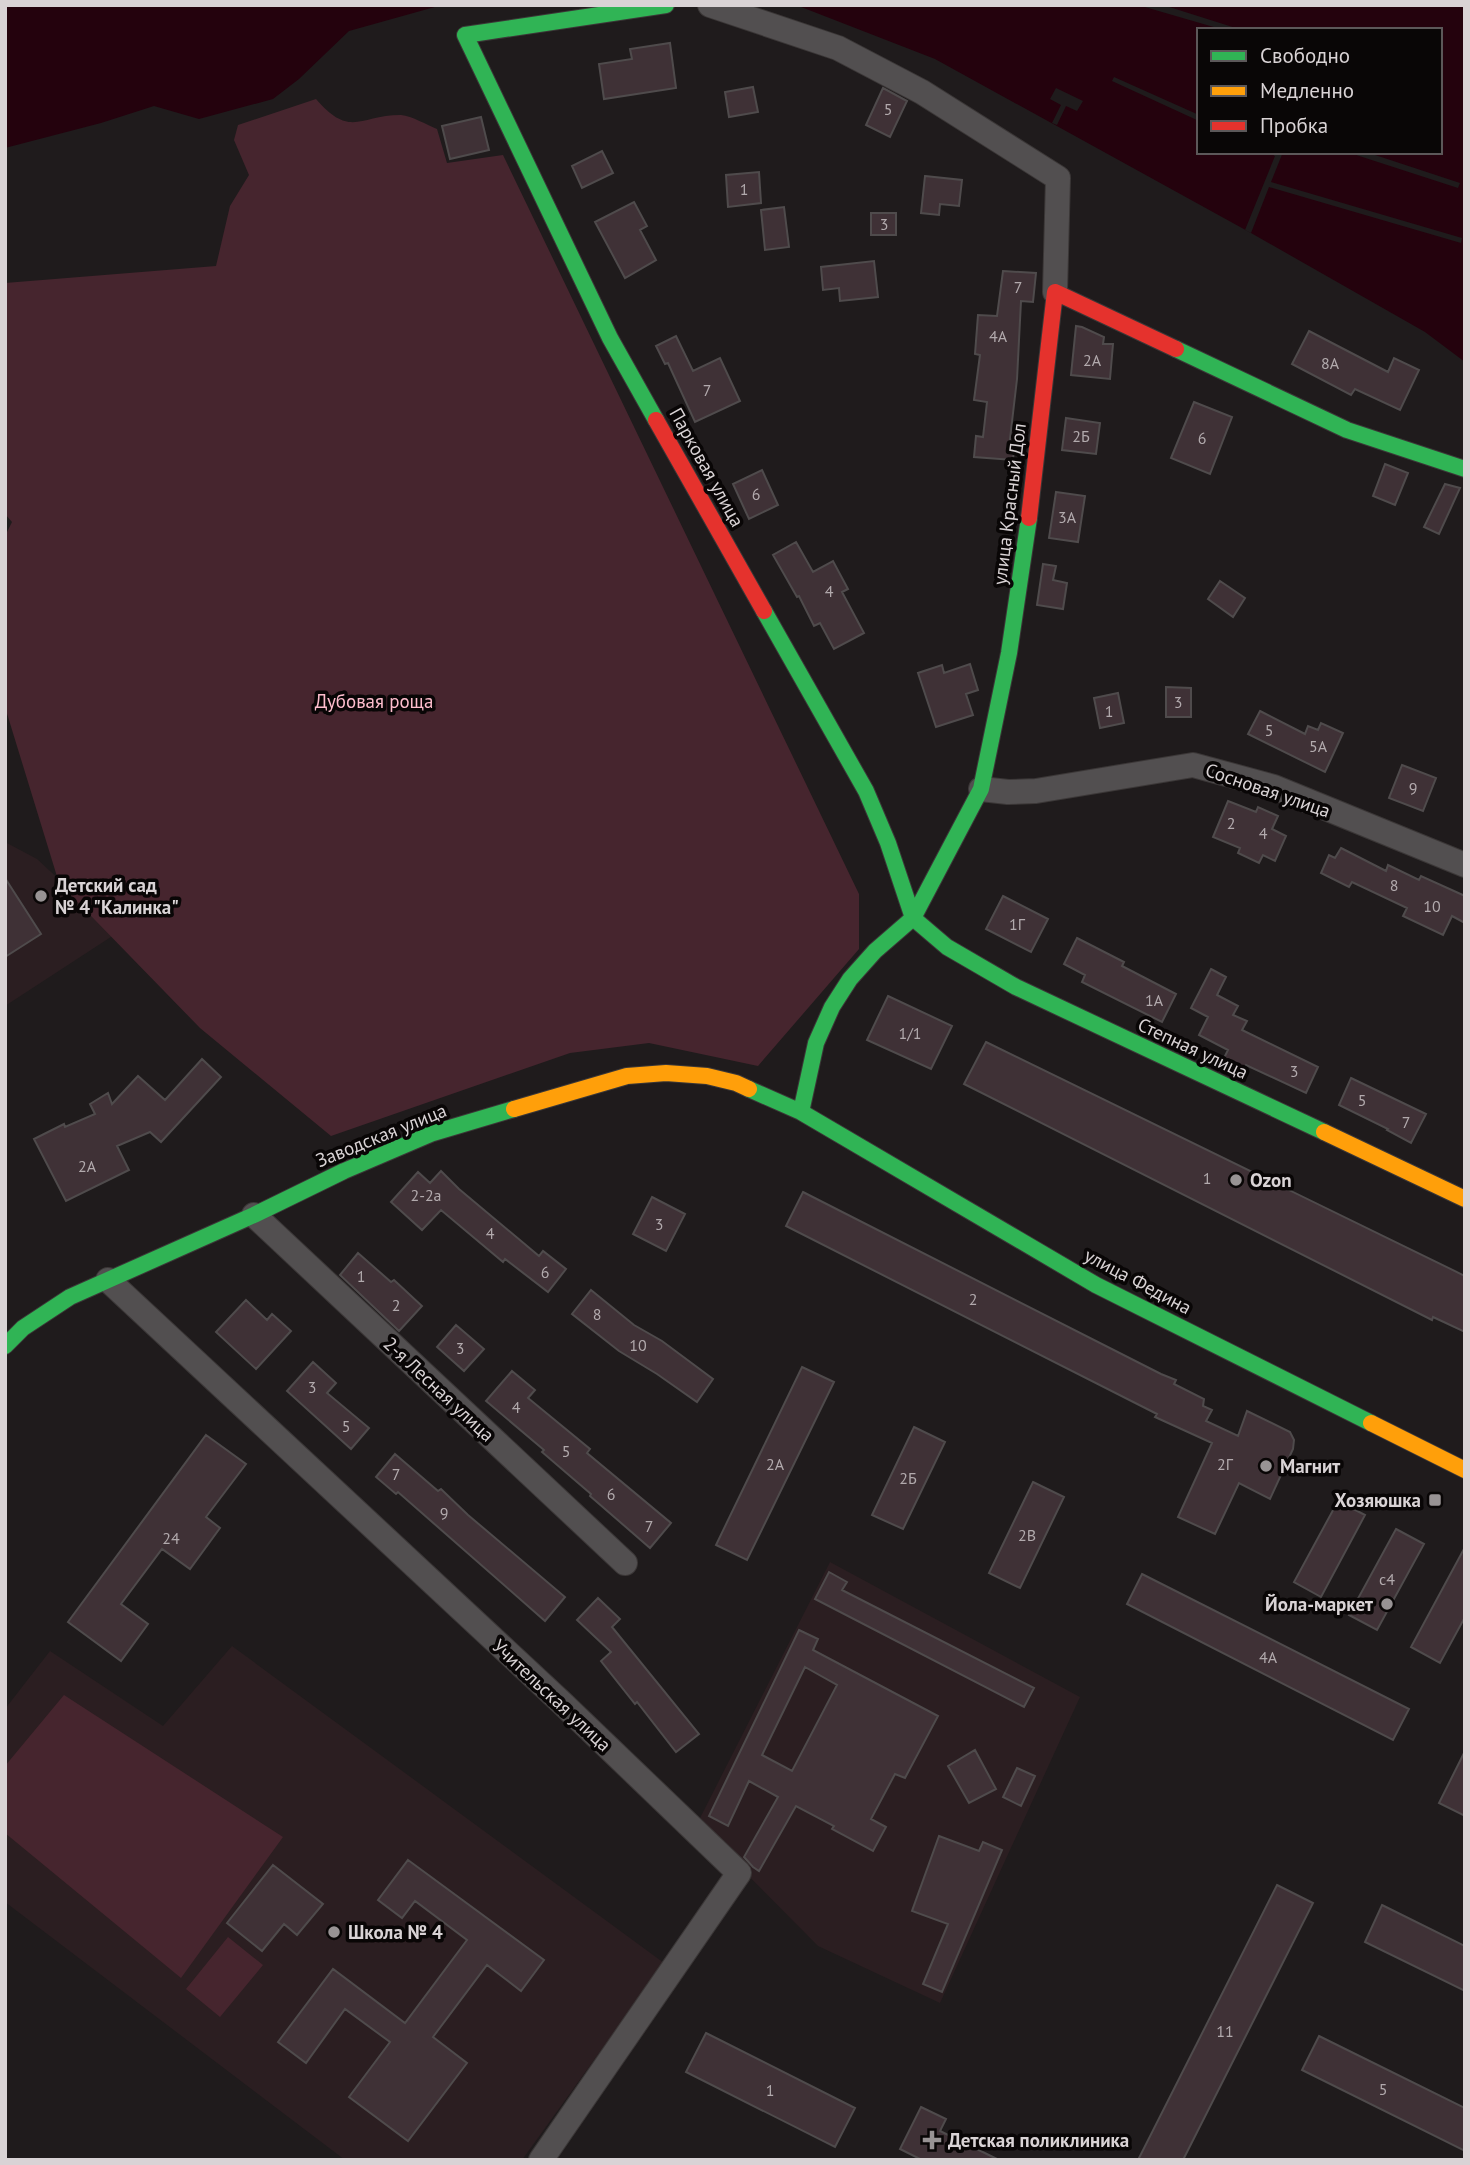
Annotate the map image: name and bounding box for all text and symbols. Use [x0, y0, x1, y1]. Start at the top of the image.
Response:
legend [1197, 28, 1442, 154]
text: Свободно [1260, 42, 1350, 69]
text: Медленно [1260, 77, 1354, 104]
house number: 5 [884, 99, 892, 119]
text: Пробка [1260, 112, 1328, 139]
house number: 1 [740, 179, 748, 199]
house number: 3 [880, 214, 888, 234]
house number: 7 [1014, 277, 1022, 297]
house number: 4А [989, 326, 1008, 346]
house number: 2А [1083, 350, 1102, 370]
house number: 8А [1321, 353, 1340, 373]
house number: 7 [703, 380, 711, 400]
street label: Парковая улица [664, 403, 750, 531]
street label: улица Красный Дол [987, 422, 1031, 586]
house number: 2Б [1072, 426, 1090, 446]
house number: 6 [1198, 428, 1206, 448]
house number: 6 [752, 484, 760, 504]
house number: 3А [1058, 507, 1077, 527]
house number: 4 [825, 581, 834, 601]
park label: Дубовая роща [315, 689, 433, 713]
house number: 3 [1174, 692, 1182, 712]
house number: 1 [1105, 701, 1113, 721]
house number: 5 [1265, 720, 1273, 740]
house number: 5А [1309, 736, 1328, 756]
street label: Сосновая улица [1202, 757, 1334, 823]
house number: 9 [1409, 778, 1417, 798]
house number: 2 [1227, 813, 1235, 833]
house number: 4 [1259, 823, 1268, 843]
place label: Детский сад № 4 "Калинка" [55, 873, 179, 919]
house number: 8 [1390, 875, 1398, 895]
marker: Детский сад № 4 "Калинка" [33, 888, 49, 904]
house number: 10 [1423, 896, 1441, 916]
house number: 1Г [1009, 914, 1026, 934]
house number: 1А [1145, 990, 1164, 1010]
street label: Степная улица [1134, 1012, 1252, 1084]
house number: 1/1 [898, 1023, 922, 1043]
house number: 3 [1290, 1061, 1298, 1081]
house number: 5 [1358, 1090, 1366, 1110]
street label: Заводская улица [312, 1098, 450, 1172]
house number: 7 [1402, 1112, 1410, 1132]
house number: 2А [78, 1156, 97, 1176]
house number: 1 [1203, 1168, 1211, 1188]
place label: Ozon [1250, 1168, 1292, 1192]
marker: Ozon [1228, 1172, 1244, 1188]
house number: 2-2а [410, 1185, 442, 1205]
house number: 3 [655, 1214, 663, 1234]
house number: 4 [486, 1223, 495, 1243]
street label: улица Федина [1080, 1243, 1196, 1319]
house number: 6 [541, 1262, 549, 1282]
house number: 1 [357, 1266, 365, 1286]
house number: 2 [969, 1289, 977, 1309]
house number: 2 [392, 1295, 400, 1315]
house number: 8 [593, 1304, 601, 1324]
street label: 2-я Лесная улица [378, 1331, 500, 1447]
house number: 10 [629, 1335, 647, 1355]
house number: 3 [456, 1338, 464, 1358]
house number: 3 [308, 1377, 316, 1397]
house number: 4 [512, 1397, 521, 1417]
house number: 5 [342, 1416, 350, 1436]
house number: 5 [562, 1441, 570, 1461]
house number: 2А [766, 1454, 785, 1474]
house number: 2Г [1217, 1454, 1234, 1474]
place label: Магнит [1280, 1454, 1340, 1478]
marker: Магнит [1258, 1458, 1274, 1474]
house number: 7 [392, 1464, 400, 1484]
house number: 2Б [899, 1468, 917, 1488]
house number: 6 [607, 1484, 615, 1504]
place label: Хозяюшка [1334, 1488, 1421, 1512]
marker: Хозяюшка [1427, 1492, 1443, 1508]
house number: 9 [440, 1503, 448, 1523]
house number: 7 [645, 1516, 653, 1536]
house number: 2В [1018, 1525, 1036, 1545]
house number: 24 [162, 1528, 180, 1548]
house number: с4 [1379, 1569, 1395, 1589]
place label: Йола-маркет [1265, 1592, 1373, 1616]
marker: Йола-маркет [1379, 1596, 1395, 1612]
street label: Учительская улица [488, 1634, 616, 1756]
house number: 4А [1259, 1647, 1278, 1667]
place label: Школа № 4 [348, 1920, 443, 1944]
marker: Школа № 4 [326, 1924, 342, 1940]
house number: 11 [1216, 2021, 1234, 2041]
house number: 5 [1379, 2079, 1387, 2099]
house number: 1 [766, 2080, 774, 2100]
place label: Детская поликлиника [948, 2128, 1129, 2152]
marker: Детская поликлиника [922, 2130, 942, 2150]

